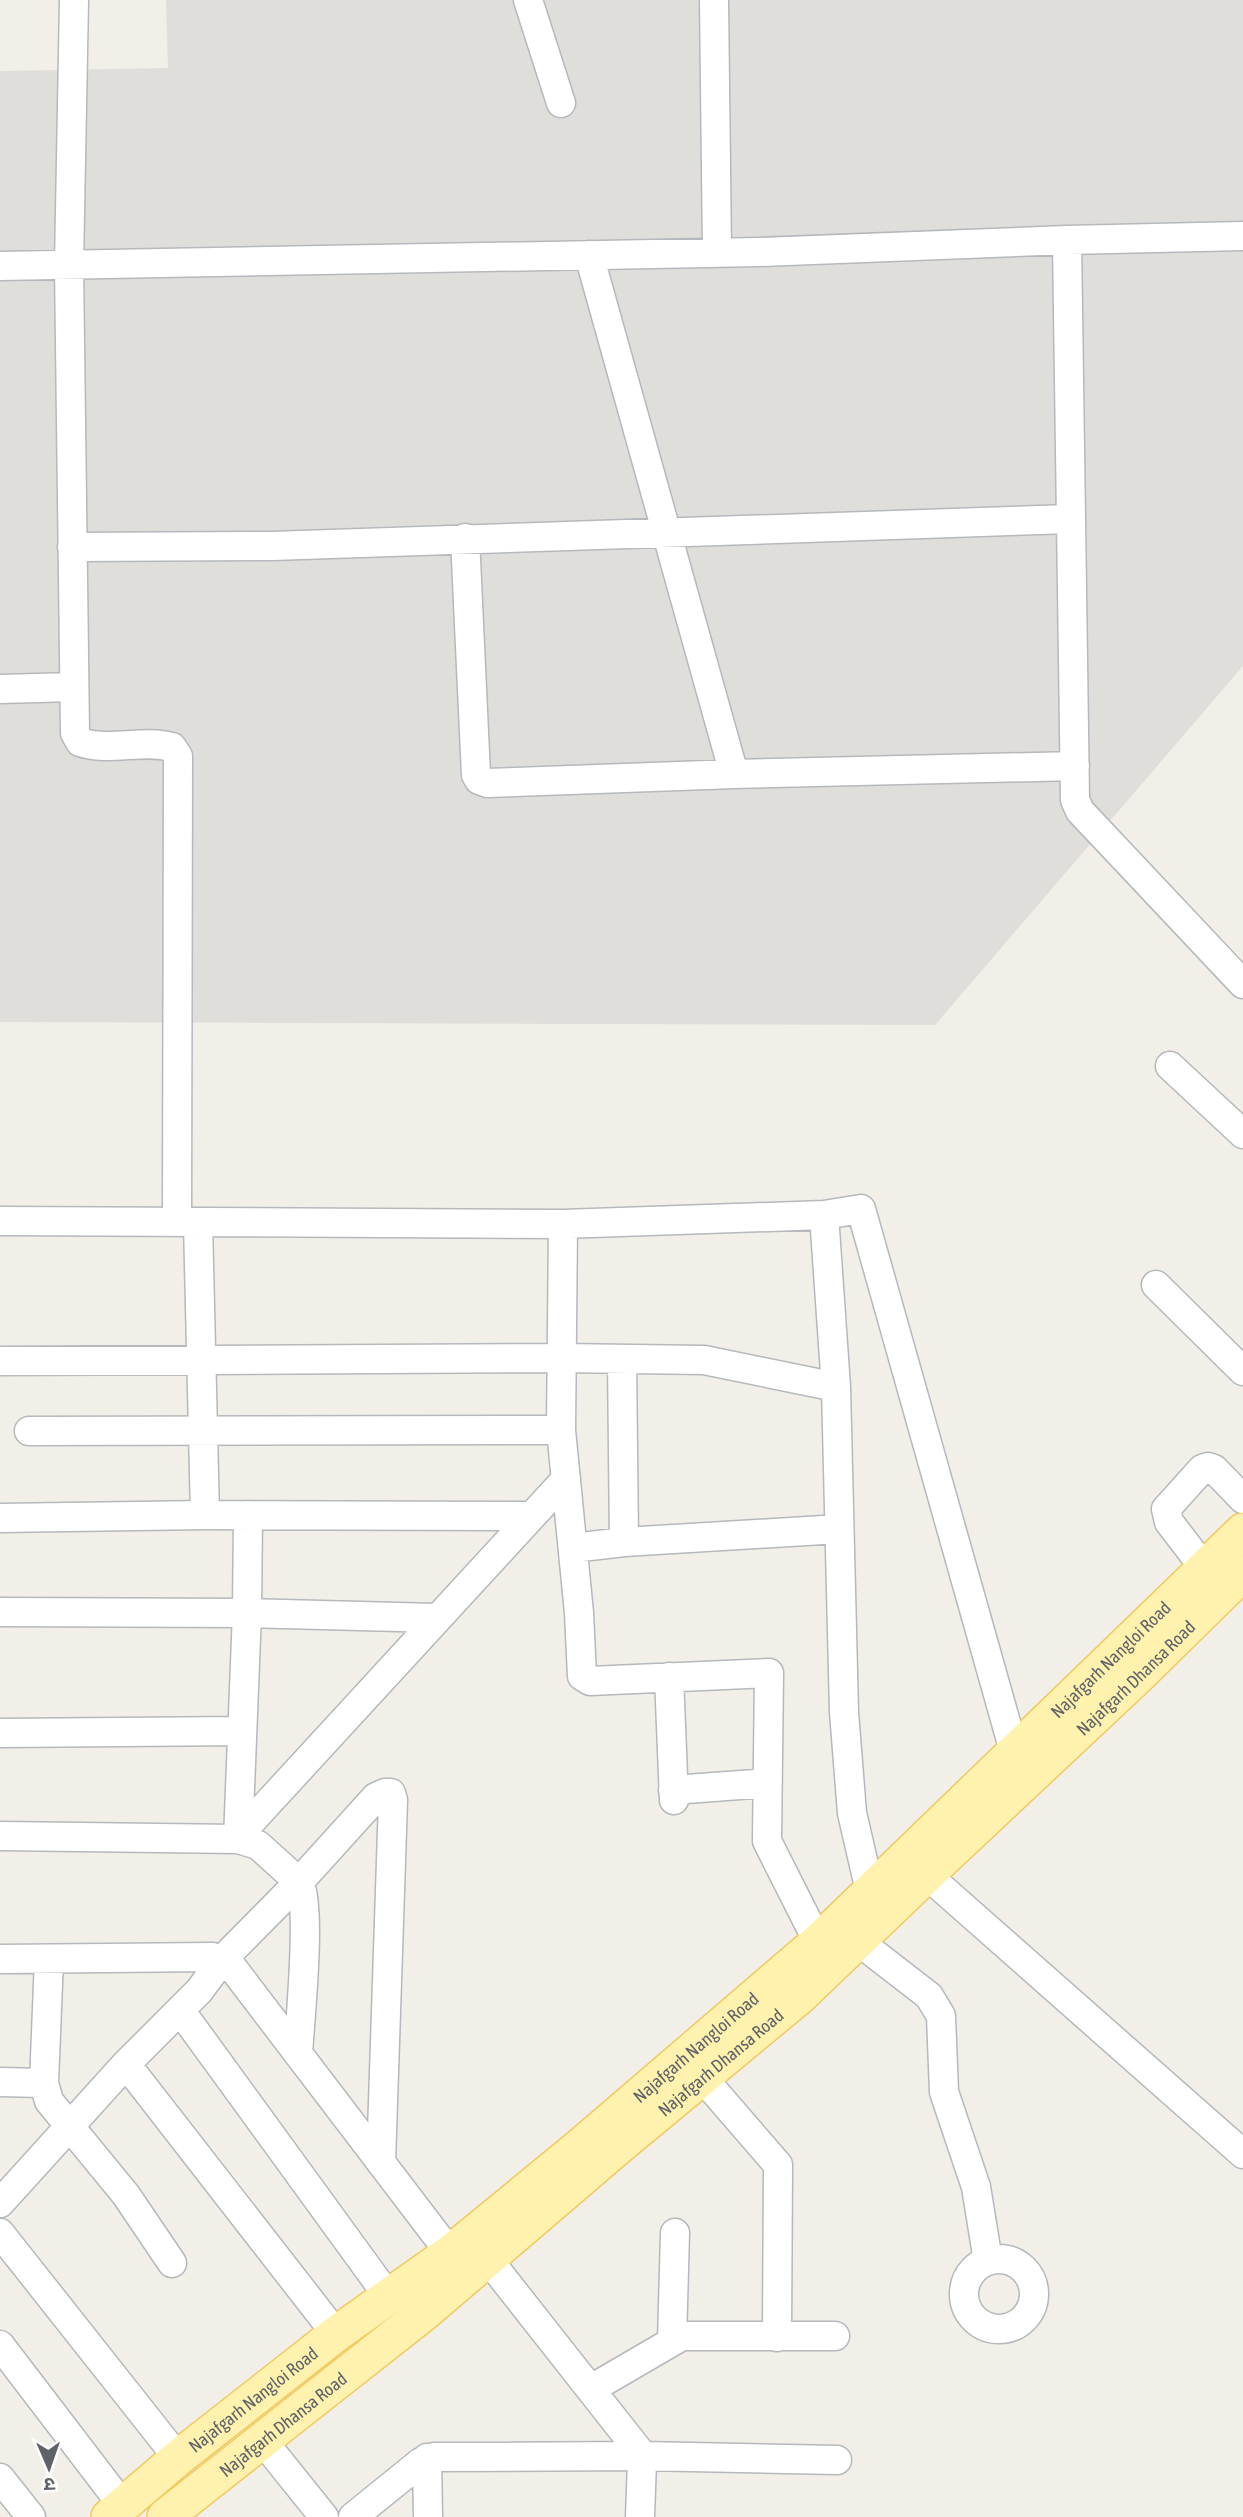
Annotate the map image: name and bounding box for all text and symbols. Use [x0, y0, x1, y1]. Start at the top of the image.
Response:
street label: Najafgarh Nangloi Road [1046, 1597, 1175, 1722]
street label: Najafgarh Dhansa Road [1072, 1616, 1199, 1739]
street label: Najafgarh Nangloi Road [629, 1988, 762, 2107]
street label: Najafgarh Dhansa Road [654, 2004, 787, 2120]
street label: Najafgarh Nangloi Road [184, 2342, 322, 2456]
street label: Najafgarh Dhansa Road [215, 2368, 351, 2481]
north arrow [14, 2433, 84, 2503]
text: उ [43, 2474, 56, 2496]

